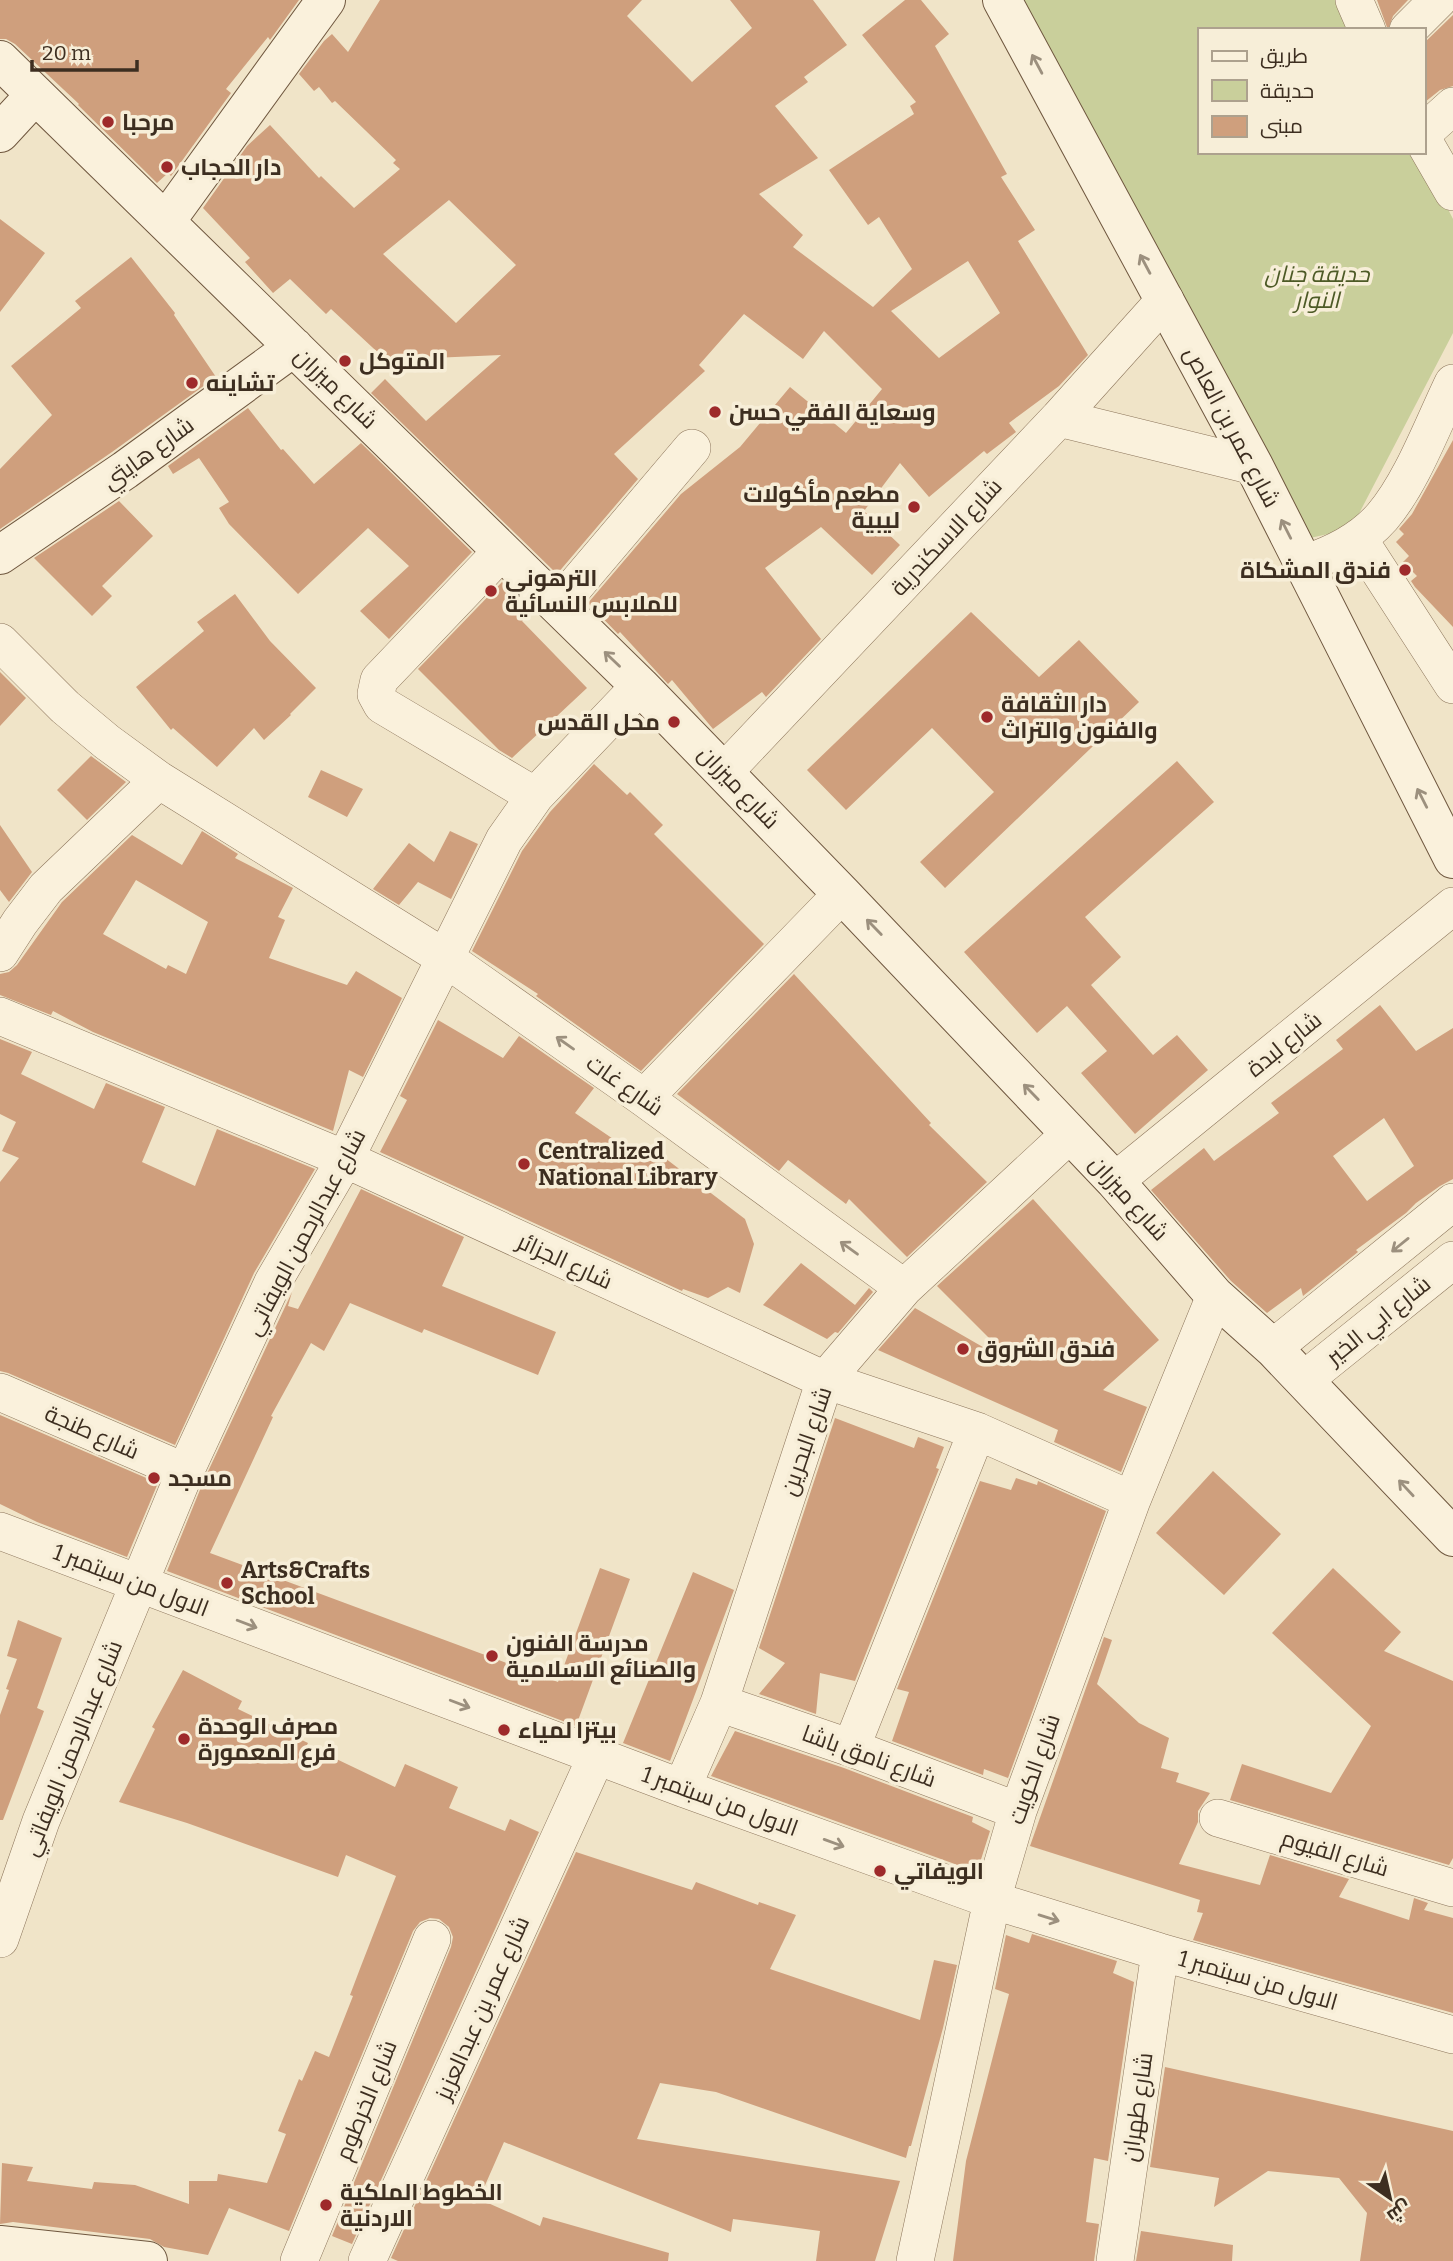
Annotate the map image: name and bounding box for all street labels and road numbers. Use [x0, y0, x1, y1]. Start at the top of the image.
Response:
street label: شارع ميزران [287, 341, 384, 436]
street label: شارع عمر بن العاص [1176, 342, 1286, 513]
street label: شارع هايتي [97, 411, 201, 499]
street label: شارع الاسكندرية [884, 472, 1009, 603]
street label: شارع ميزران [691, 739, 786, 836]
street label: شارع لبدة [1241, 1005, 1328, 1084]
street label: شارع غات [580, 1048, 669, 1123]
street label: شارع عبدالرحمن الويفاتي [239, 1124, 375, 1342]
street label: شارع ميزران [1082, 1150, 1175, 1248]
street label: شارع الجزائر [510, 1226, 617, 1297]
street label: شارع ابي الخير [1318, 1269, 1438, 1375]
street label: شارع البحرين [774, 1383, 840, 1500]
street label: شارع طنجة [40, 1399, 143, 1467]
street label: الاول من سبتمبر 1 [49, 1537, 213, 1623]
street label: شارع عبدالرحمن الويفاتي [16, 1636, 132, 1861]
street label: شارع الكويت [1002, 1710, 1068, 1829]
street label: شارع نامق باشا [797, 1719, 940, 1795]
street label: الاول من سبتمبر 1 [638, 1760, 802, 1842]
street label: شارع الفيوم [1277, 1823, 1392, 1885]
street label: شارع عمر بن عبدالعزيز [428, 1912, 537, 2107]
street label: الاول من سبتمبر 1 [1175, 1944, 1341, 2016]
street label: شارع الخرطوم [329, 2036, 405, 2165]
street label: شارع طهران [1115, 2051, 1160, 2164]

